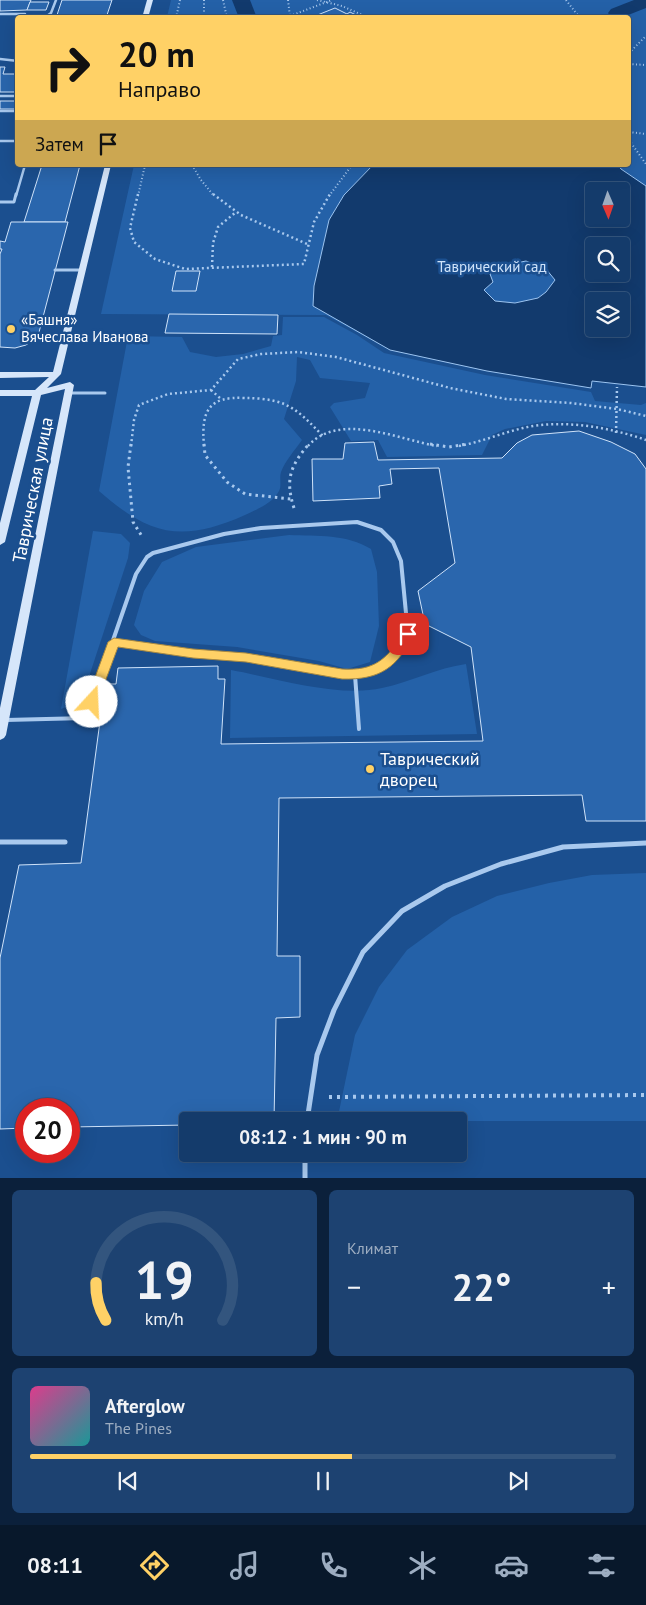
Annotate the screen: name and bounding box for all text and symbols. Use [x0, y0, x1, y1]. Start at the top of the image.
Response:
text: 20 m [118, 31, 195, 77]
icon: right [35, 35, 100, 100]
text: Направо [118, 75, 201, 103]
icon: arrive [94, 130, 122, 158]
text: Затем [35, 132, 84, 156]
north arrow [585, 182, 630, 228]
map controls [585, 182, 630, 337]
button: search [585, 237, 630, 282]
park label: Таврический сад [437, 257, 547, 276]
button: layers [585, 292, 630, 337]
place label: «Башня» Вячеслава Иванова [21, 310, 149, 346]
marker: «Башня» Вячеслава Иванова [5, 323, 17, 335]
street label: Таврическая улица [7, 415, 58, 565]
pin [387, 613, 429, 655]
icon: arrive [394, 620, 422, 648]
position arrow [65, 675, 117, 727]
place label: Таврический дворец [380, 747, 480, 791]
marker: Таврический дворец [364, 763, 376, 775]
speed limit sign: 20 [15, 1098, 80, 1163]
text: 08:12 · 1 мин · 90 m [239, 1125, 407, 1149]
text: Климат [347, 1238, 398, 1258]
text: 19 [135, 1246, 194, 1313]
text: 22° [452, 1262, 511, 1311]
text: − [347, 1268, 361, 1305]
text: + [602, 1268, 616, 1305]
text: km/h [145, 1307, 184, 1330]
text: Afterglow [105, 1394, 185, 1418]
text: The Pines [105, 1418, 172, 1438]
icon: previous [114, 1467, 142, 1495]
icon: pause [309, 1467, 337, 1495]
icon: next [504, 1467, 532, 1495]
icon: directions [137, 1548, 172, 1583]
icon: music [227, 1548, 262, 1583]
icon: phone [316, 1548, 351, 1583]
icon: climate [405, 1548, 440, 1583]
icon: car [494, 1548, 529, 1583]
icon: filters [584, 1548, 619, 1583]
text: 08:11 [27, 1551, 83, 1579]

